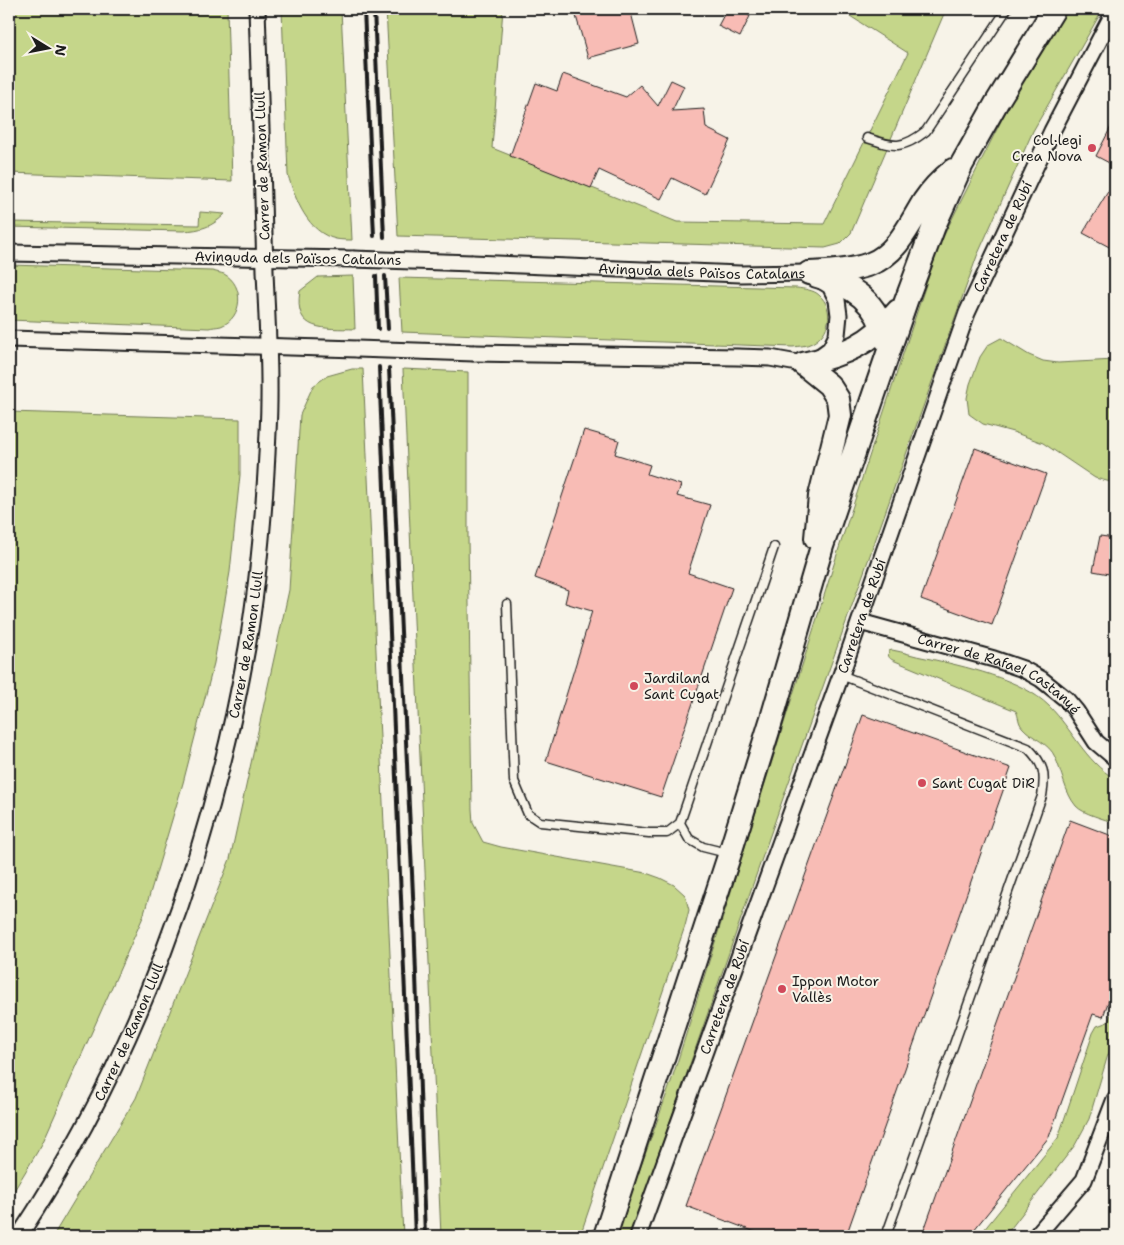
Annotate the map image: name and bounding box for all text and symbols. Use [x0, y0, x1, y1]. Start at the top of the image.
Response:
north arrow [22, 22, 72, 72]
text: N [51, 43, 71, 57]
street label: Carrer de Ramon Llull [250, 90, 274, 241]
place label: Col·legi Crea Nova [1012, 131, 1082, 165]
marker: Col·legi Crea Nova [1086, 142, 1098, 154]
street label: Carretera de Rubí [969, 178, 1036, 295]
street label: Avinguda dels Països Catalans [194, 247, 402, 269]
street label: Avinguda dels Països Catalans [598, 259, 806, 283]
street label: Carretera de Rubí [833, 556, 890, 676]
street label: Carrer de Ramon Llull [224, 569, 267, 720]
street label: Carrer de Rafael Castanyé [915, 629, 1084, 718]
place label: Jardiland Sant Cugat [644, 669, 719, 703]
marker: Jardiland Sant Cugat [628, 680, 640, 692]
place label: Sant Cugat DiR [932, 774, 1035, 792]
marker: Sant Cugat DiR [916, 777, 928, 789]
street label: Carretera de Rubí [696, 938, 753, 1057]
street label: Carrer de Ramon Llull [90, 960, 168, 1104]
place label: Ippon Motor Vallès [792, 972, 880, 1006]
marker: Ippon Motor Vallès [776, 983, 788, 995]

